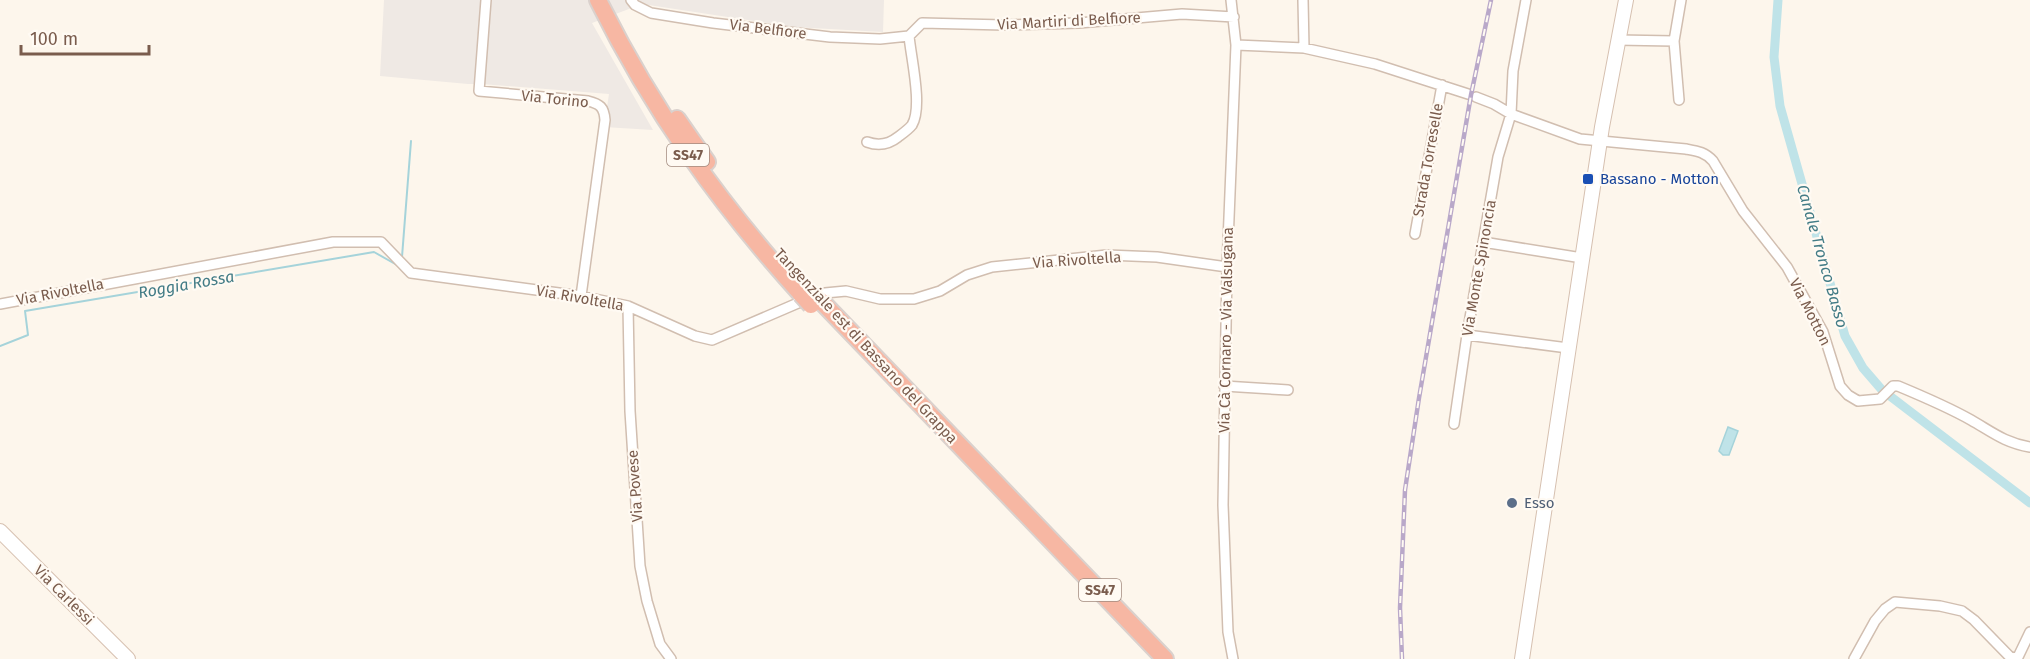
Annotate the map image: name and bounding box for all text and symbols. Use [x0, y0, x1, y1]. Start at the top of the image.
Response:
street label: Via Martiri di Belfiore [997, 8, 1141, 34]
street label: Via Belfiore [729, 15, 807, 43]
scale bar [21, 18, 148, 56]
text: 100 m [30, 28, 78, 50]
street label: Via Torino [520, 86, 590, 112]
street label: Strada Torreselle [1409, 102, 1447, 218]
road number: SS47 [667, 144, 709, 166]
place label: Bassano - Motton [1600, 170, 1719, 188]
marker: Bassano - Motton [1581, 172, 1595, 186]
water label: Canale Tronco Basso [1793, 182, 1852, 330]
street label: Via Monte Spinoncia [1458, 198, 1500, 338]
street label: Via Cà Cornaro - Via Valsugana [1215, 227, 1237, 433]
street label: Tangenziale est di Bassano del Grappa [771, 245, 961, 447]
street label: Via Rivoltella [1032, 248, 1122, 272]
water label: Roggia Rossa [137, 267, 236, 302]
street label: Via Rivoltella [15, 275, 105, 309]
street label: Via Motton [1785, 275, 1835, 349]
street label: Via Rivoltella [535, 281, 625, 315]
street label: Via Povese [623, 449, 647, 523]
place label: Esso [1524, 494, 1555, 512]
marker: Esso [1505, 496, 1519, 510]
street label: Via Carlessi [30, 561, 98, 629]
road number: SS47 [1079, 579, 1121, 601]

